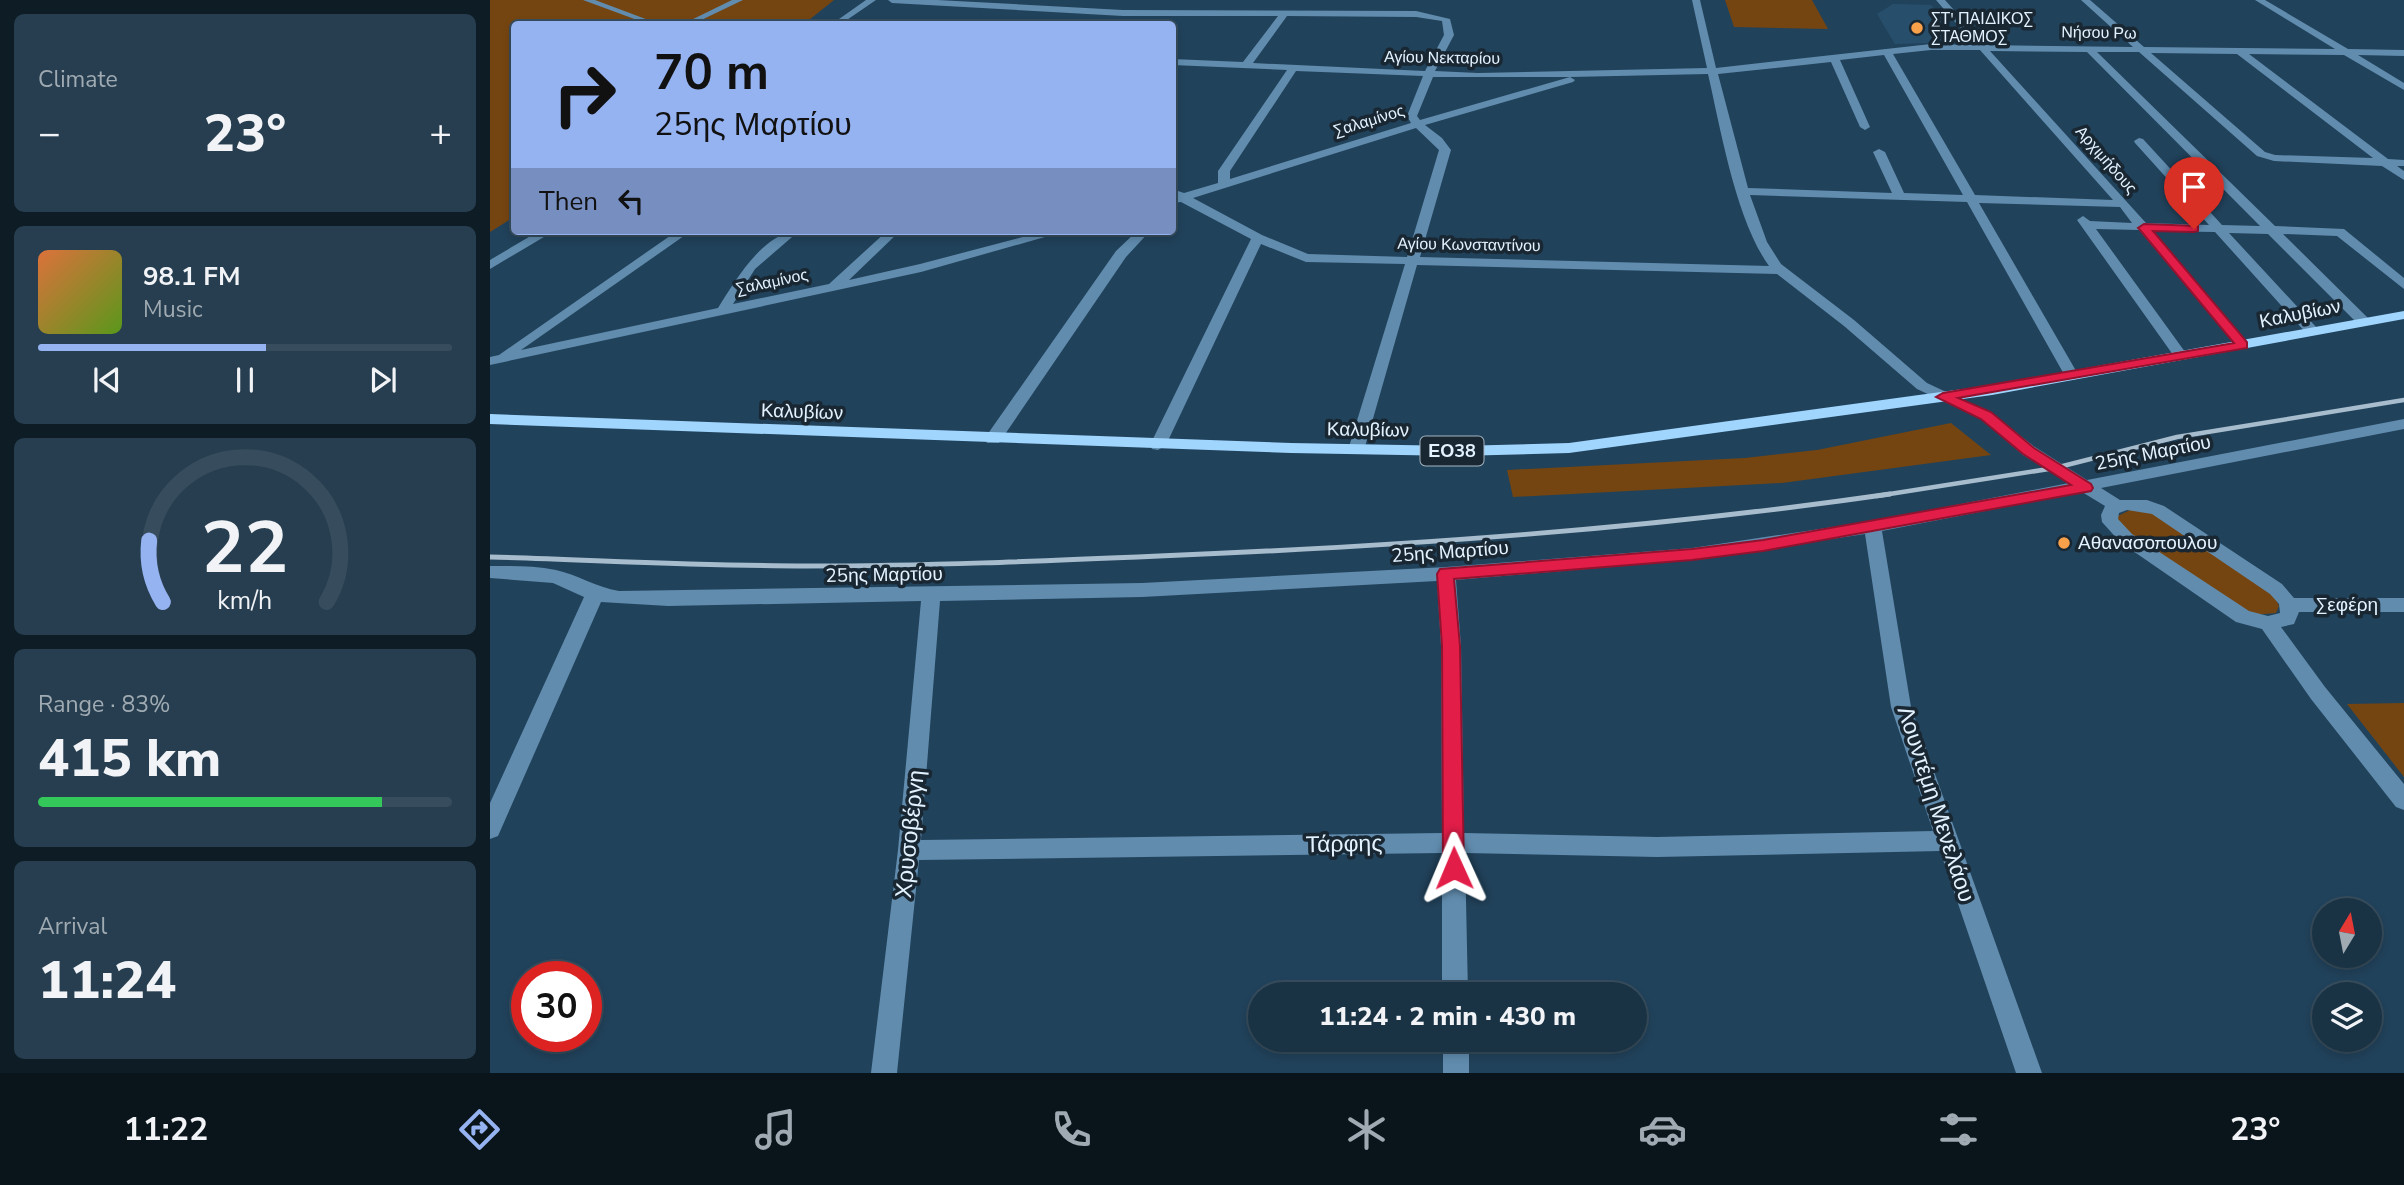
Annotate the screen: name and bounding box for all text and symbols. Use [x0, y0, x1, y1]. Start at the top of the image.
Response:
place label: ΣΤ' ΠΑΙΔΙΚΟΣ ΣΤΑΘΜΟΣ [1931, 8, 2033, 48]
marker: ΣΤ' ΠΑΙΔΙΚΟΣ ΣΤΑΘΜΟΣ [1909, 20, 1925, 36]
street label: Νήσου Ρω [2061, 21, 2137, 45]
text: 70 m [654, 39, 769, 106]
street label: Αγίου Νεκταρίου [1384, 46, 1500, 70]
icon: right [539, 49, 630, 140]
text: Climate [38, 64, 118, 95]
text: 23° [204, 98, 286, 169]
street label: Σαλαμίνος [1331, 100, 1407, 142]
text: 25ης Μαρτίου [654, 103, 852, 146]
text: − [38, 108, 61, 159]
text: + [429, 108, 452, 159]
street label: Αρχιμήδους [2070, 121, 2142, 199]
pin [2164, 157, 2224, 229]
icon: arrive [2175, 168, 2213, 206]
icon: left [612, 182, 650, 220]
text: Then [539, 184, 598, 219]
street label: Αγίου Κωνσταντίνου [1397, 233, 1541, 257]
text: 98.1 FM [143, 259, 240, 294]
street label: Σαλαμίνος [734, 264, 810, 300]
street label: Καλυβίων [2257, 293, 2343, 335]
text: Music [143, 294, 203, 325]
icon: previous [88, 361, 126, 399]
icon: pause [226, 361, 264, 399]
icon: next [364, 361, 402, 399]
street label: Καλυβίων [760, 398, 844, 426]
street label: Καλυβίων [1327, 416, 1409, 444]
street label: 25ης Μαρτίου [2093, 429, 2213, 477]
road number: ΕΟ38 [1420, 436, 1483, 466]
text: 22 [201, 499, 289, 599]
place label: Αθανασοπουλου [2078, 530, 2217, 556]
street label: 25ης Μαρτίου [1391, 535, 1509, 569]
marker: Αθανασοπουλου [2056, 535, 2072, 551]
street label: 25ης Μαρτίου [825, 561, 943, 589]
text: km/h [217, 584, 273, 618]
street label: Σεφέρη [2316, 592, 2378, 618]
text: Range · 83% [38, 689, 170, 720]
street label: Λουντέμη Μενελάου [1890, 702, 1982, 906]
text: 415 km [38, 723, 221, 794]
street label: Χρυσοβέργη [888, 768, 932, 900]
street label: Τάρφης [1305, 828, 1383, 860]
position arrow [1417, 831, 1491, 905]
north arrow [2312, 898, 2382, 968]
map controls [2312, 898, 2382, 1052]
text: Arrival [38, 911, 107, 942]
text: 11:24 [38, 945, 176, 1016]
speed limit sign: 30 [511, 961, 602, 1052]
button: layers [2312, 982, 2382, 1052]
text: 11:24 · 2 min · 430 m [1319, 999, 1576, 1034]
icon: directions [455, 1105, 504, 1154]
icon: music [751, 1105, 800, 1154]
icon: phone [1047, 1105, 1096, 1154]
icon: climate [1342, 1105, 1391, 1154]
icon: car [1638, 1105, 1687, 1154]
icon: filters [1934, 1105, 1983, 1154]
text: 11:22 [123, 1108, 208, 1151]
text: 23° [2230, 1108, 2280, 1151]

